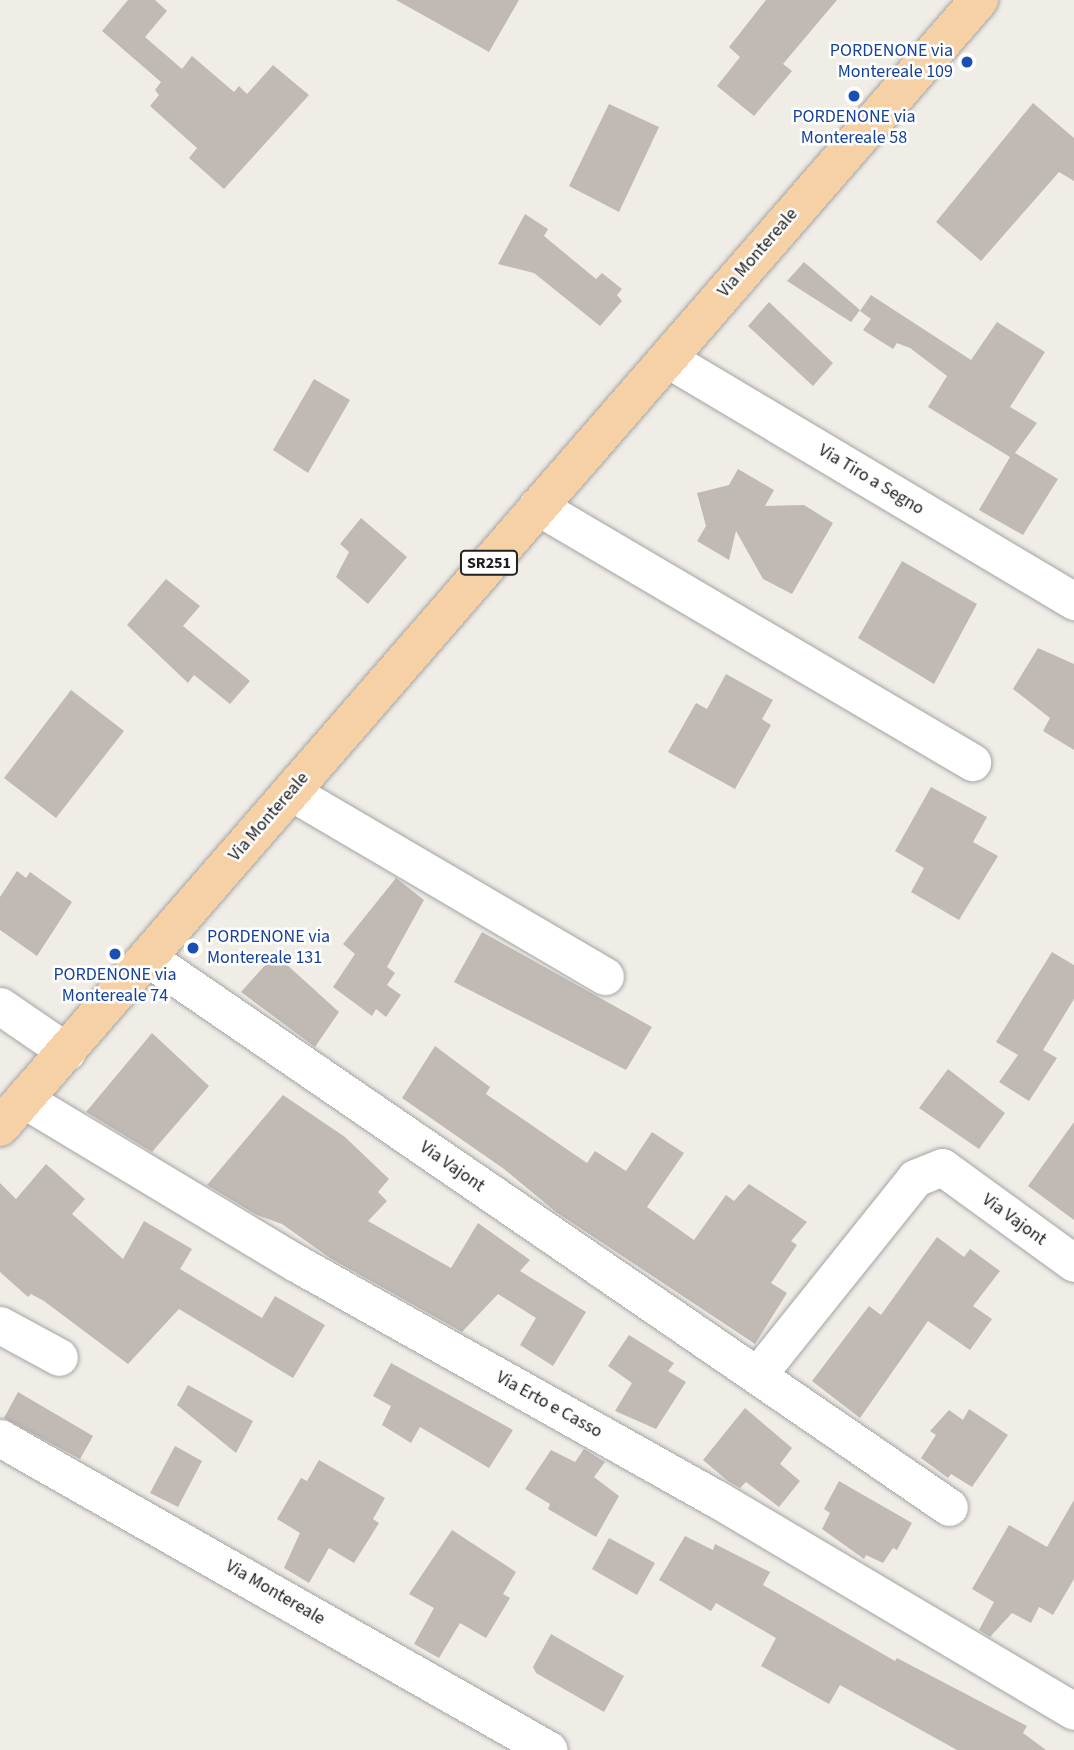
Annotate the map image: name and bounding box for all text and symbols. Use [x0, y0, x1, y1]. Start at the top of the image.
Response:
place label: PORDENONE via Montereale 109 [830, 41, 953, 84]
marker: PORDENONE via Montereale 109 [959, 54, 975, 70]
marker: PORDENONE via Montereale 58 [846, 88, 862, 104]
place label: PORDENONE via Montereale 58 [792, 107, 916, 150]
street label: Via Montereale [713, 204, 803, 302]
street label: Via Tiro a Segno [814, 440, 928, 520]
road number: SR251 [459, 550, 519, 576]
street label: Via Montereale [224, 768, 314, 866]
place label: PORDENONE via Montereale 131 [207, 927, 330, 970]
marker: PORDENONE via Montereale 131 [185, 940, 201, 956]
marker: PORDENONE via Montereale 74 [107, 946, 123, 962]
place label: PORDENONE via Montereale 74 [53, 965, 177, 1007]
street label: Via Vajont [415, 1137, 489, 1197]
street label: Via Vajont [978, 1189, 1050, 1251]
street label: Via Erto e Casso [492, 1367, 606, 1443]
street label: Via Montereale [221, 1556, 329, 1630]

